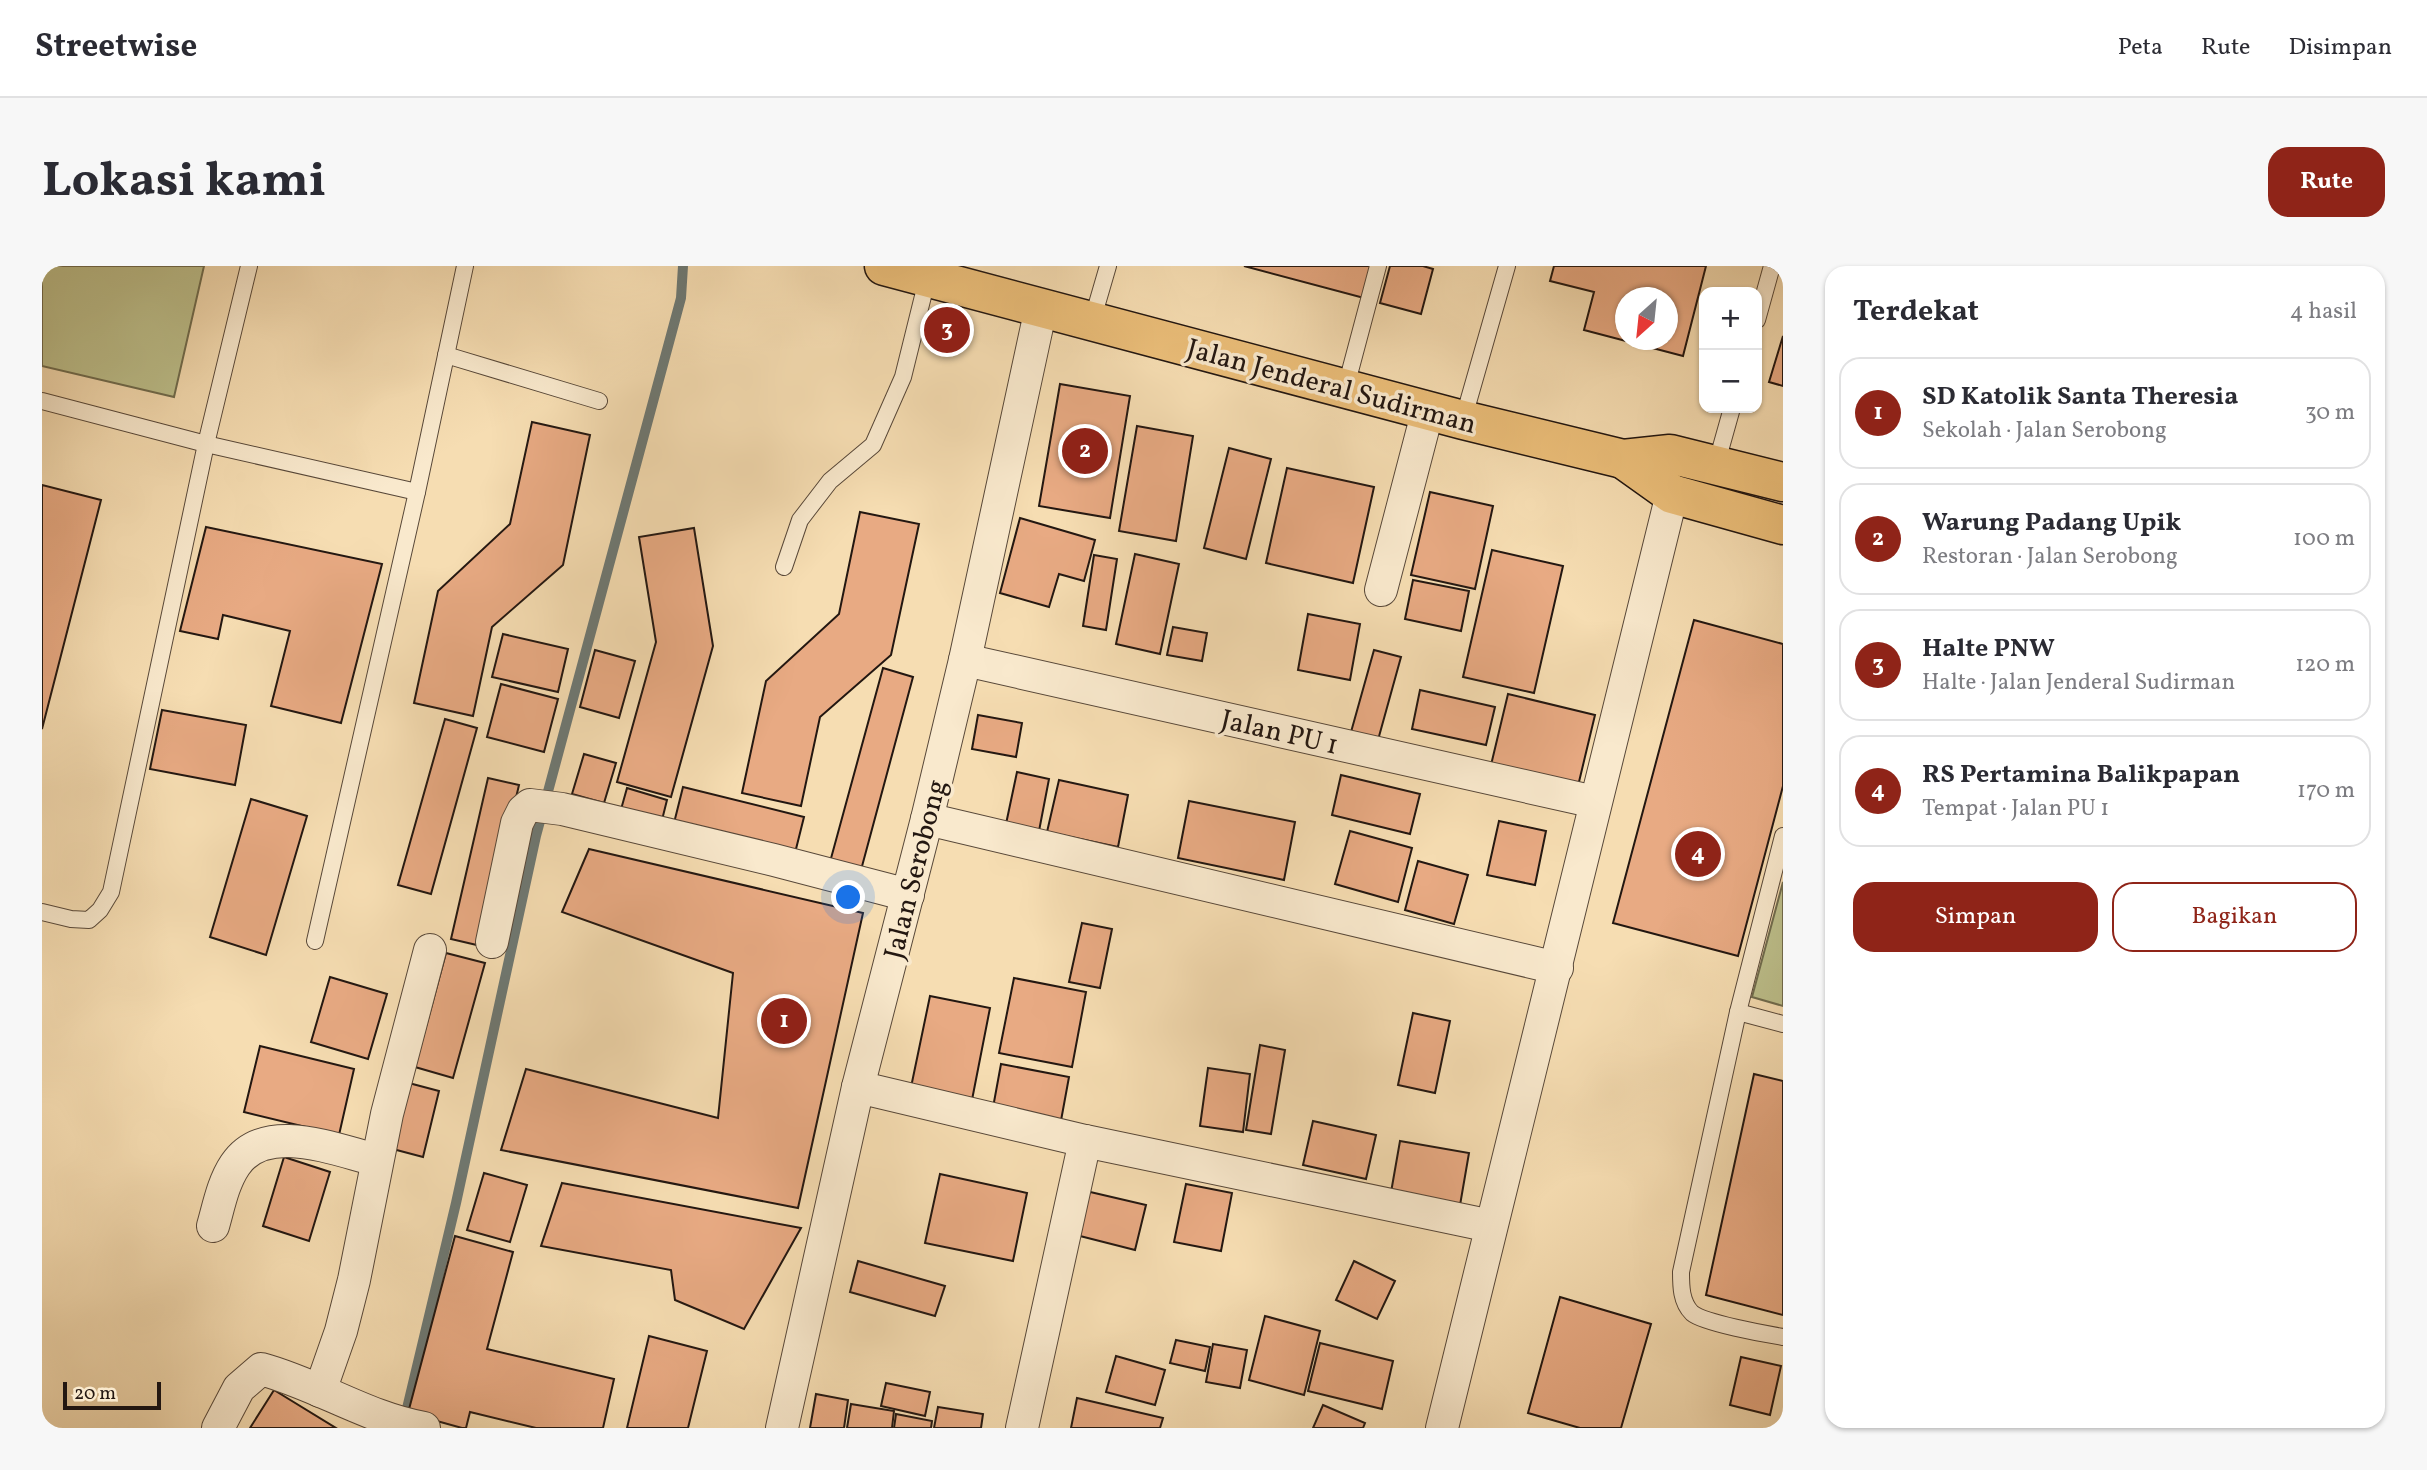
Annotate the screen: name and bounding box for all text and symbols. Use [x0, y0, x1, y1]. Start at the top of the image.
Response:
text: Streetwise [35, 25, 197, 71]
text: Peta [2118, 31, 2163, 65]
text: Rute [2201, 31, 2250, 65]
text: Disimpan [2288, 31, 2392, 65]
button: Rute [2268, 147, 2385, 217]
text: Lokasi kami [42, 148, 326, 217]
north arrow [1615, 287, 1678, 350]
map controls [1699, 287, 1762, 413]
button: + [1699, 287, 1762, 350]
text: Terdekat [1853, 291, 1979, 333]
text: 4 hasil [2290, 296, 2357, 328]
pin: 3 [924, 304, 970, 356]
street label: Jalan Jenderal Sudirman [1182, 330, 1480, 445]
button: − [1699, 350, 1762, 413]
text: SD Katolik Santa Theresia [1922, 379, 2238, 415]
text: 1 [1873, 397, 1883, 429]
text: 30 m [2305, 397, 2355, 429]
text: Sekolah · Jalan Serobong [1922, 415, 2167, 447]
pin: 2 [1062, 425, 1108, 477]
text: Warung Padang Upik [1922, 505, 2181, 541]
text: 2 [1872, 523, 1884, 555]
text: 100 m [2293, 523, 2355, 555]
text: Restoran · Jalan Serobong [1922, 541, 2178, 573]
text: Halte PNW [1922, 631, 2055, 667]
text: 3 [1872, 649, 1884, 681]
text: 120 m [2295, 649, 2355, 681]
text: Halte · Jalan Jenderal Sudirman [1922, 667, 2235, 699]
street label: Jalan PU 1 [1217, 701, 1342, 766]
text: RS Pertamina Balikpapan [1922, 757, 2240, 793]
text: 4 [1871, 775, 1885, 807]
text: 170 m [2297, 775, 2355, 807]
street label: Jalan Serobong [875, 776, 958, 964]
text: Tempat · Jalan PU 1 [1922, 793, 2109, 825]
pin: 4 [1675, 828, 1721, 880]
your location [831, 880, 865, 914]
button: Simpan [1853, 882, 2098, 952]
button: Bagikan [2112, 882, 2357, 952]
pin: 1 [761, 995, 807, 1047]
scale bar [63, 1379, 161, 1411]
text: 20 m [74, 1381, 116, 1407]

